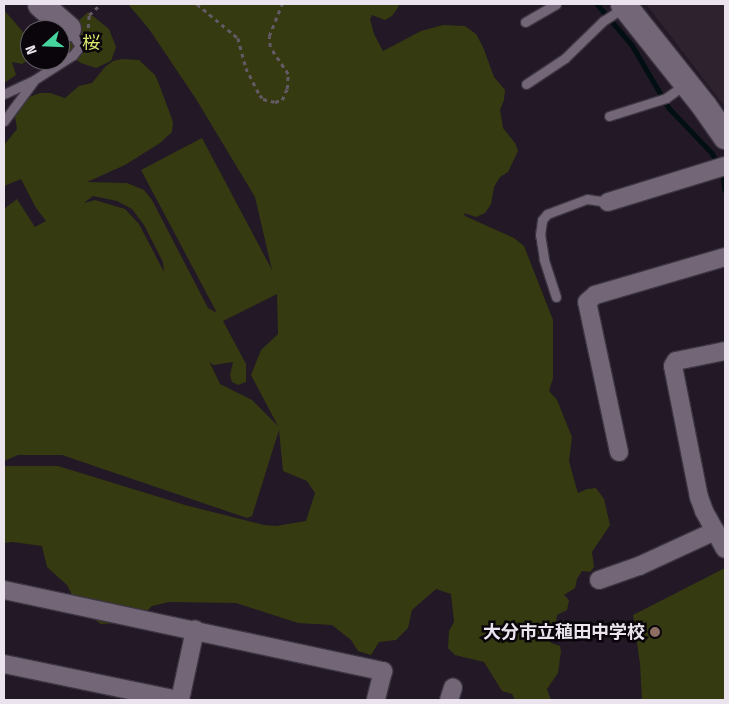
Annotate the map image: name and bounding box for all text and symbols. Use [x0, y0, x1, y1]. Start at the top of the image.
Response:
north arrow [20, 20, 70, 70]
park label: 桜 [82, 32, 100, 54]
text: N [22, 43, 41, 57]
place label: 大分市立稙田中学校 [483, 621, 645, 643]
marker: 大分市立稙田中学校 [649, 626, 661, 638]

